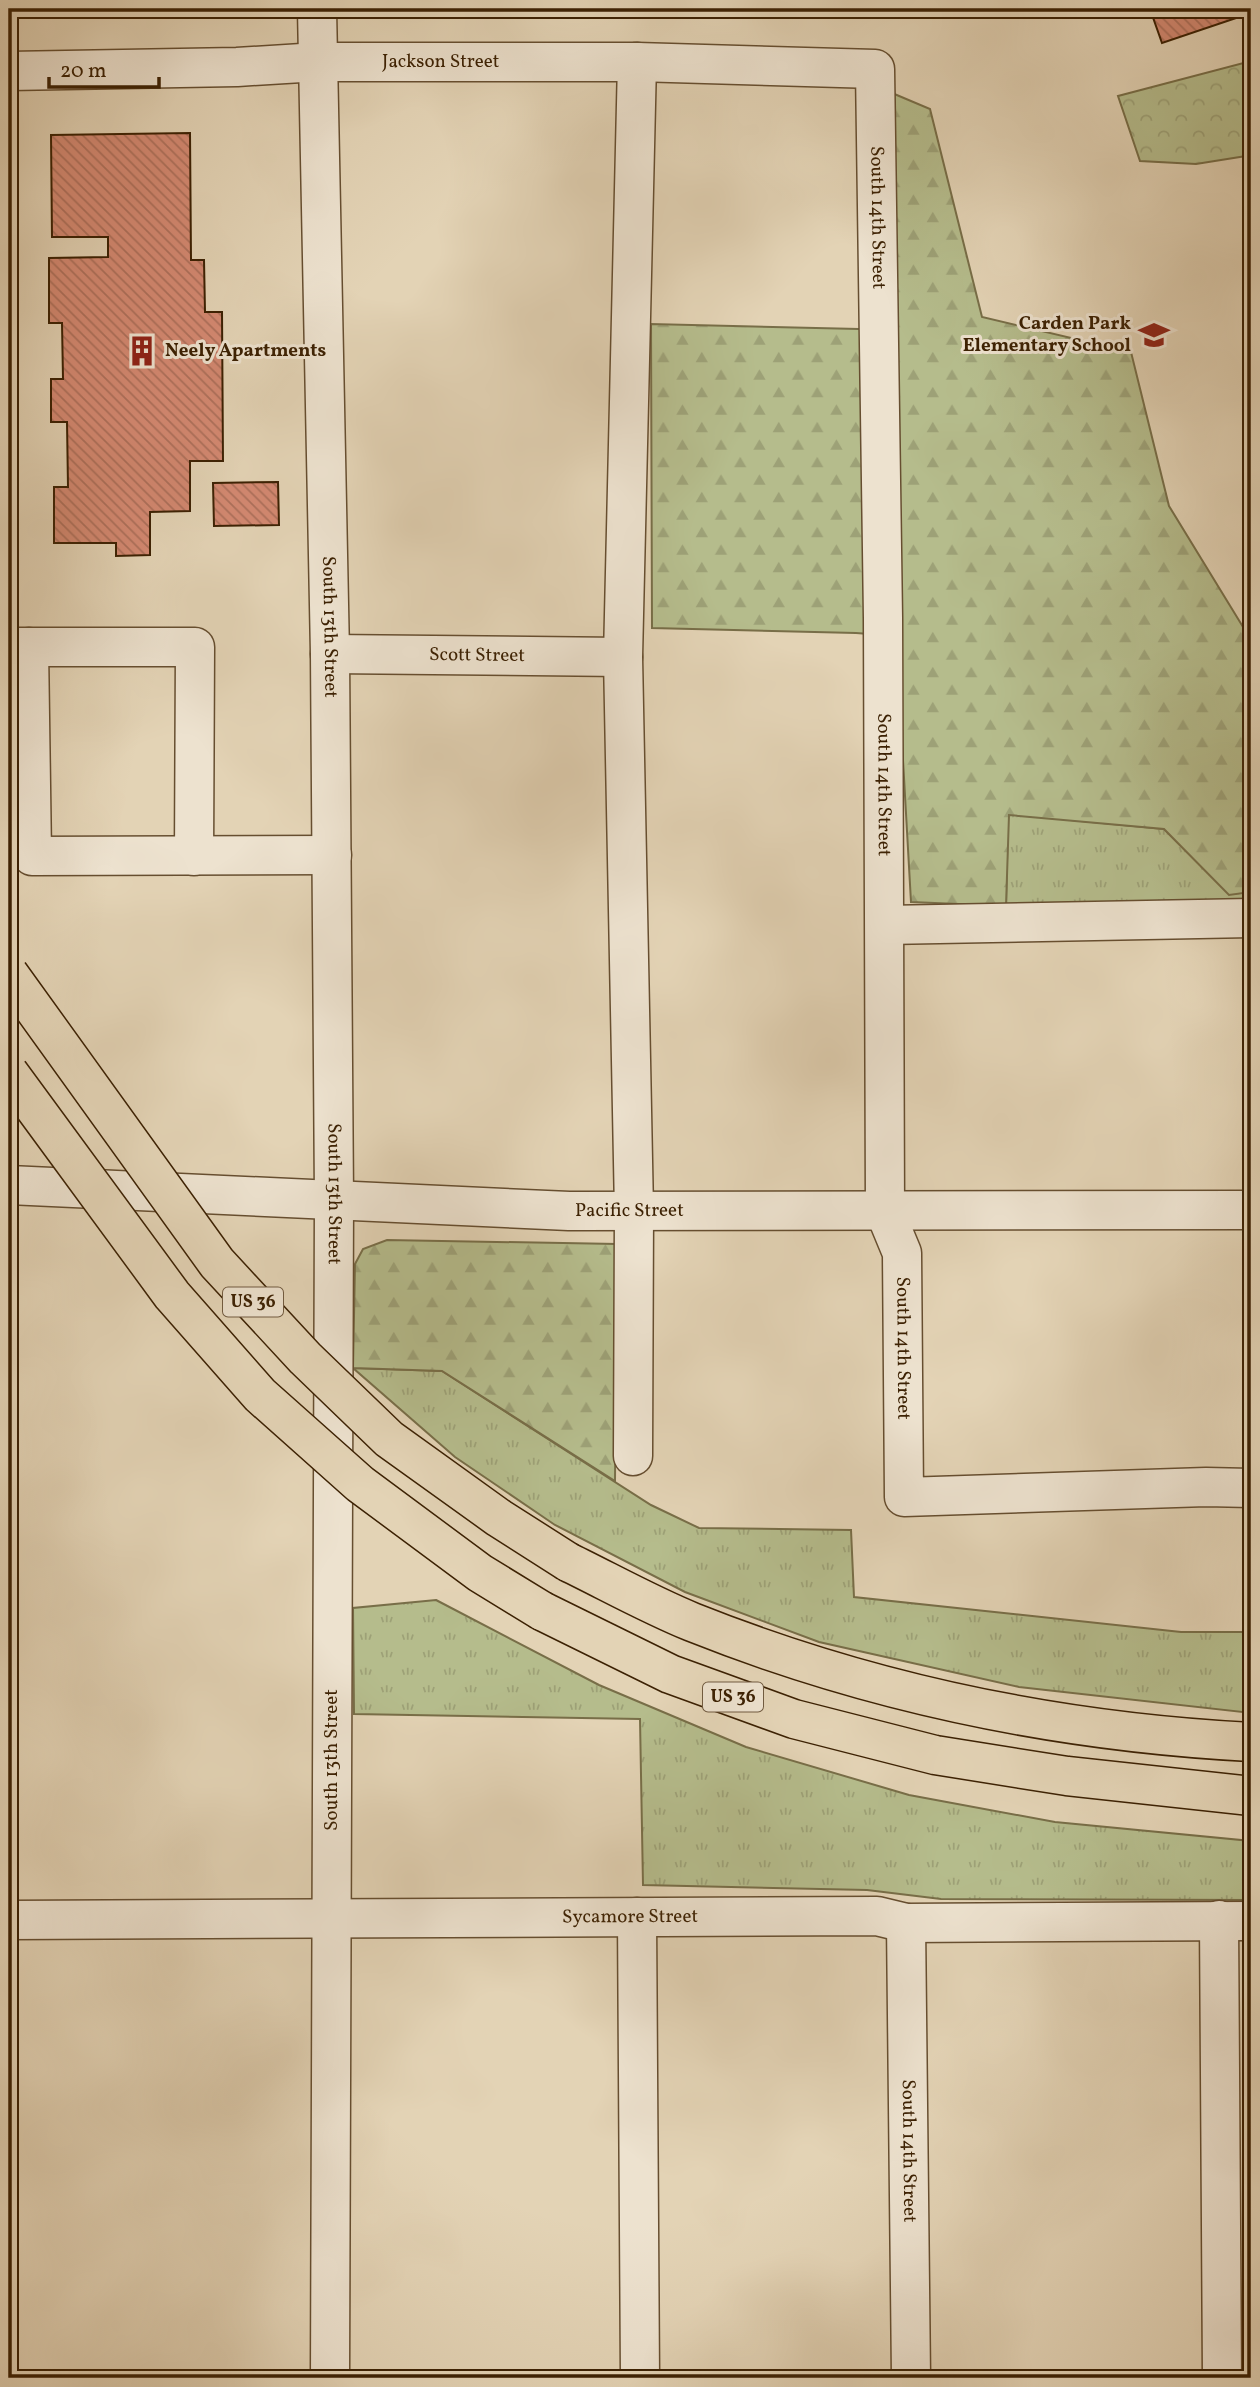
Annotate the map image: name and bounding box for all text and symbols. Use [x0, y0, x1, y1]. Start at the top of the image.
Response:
scale bar [49, 46, 159, 90]
street label: Jackson Street [382, 49, 500, 75]
text: 20 m [60, 57, 106, 86]
street label: South 14th Street [863, 146, 891, 290]
place label: Carden Park Elementary School [963, 311, 1131, 359]
school or university icon: Carden Park Elementary School [1137, 318, 1171, 352]
building icon: Neely Apartments [125, 334, 159, 368]
place label: Neely Apartments [165, 338, 326, 364]
street label: South 13th Street [315, 556, 343, 698]
street label: Scott Street [429, 642, 525, 669]
street label: South 14th Street [870, 713, 897, 857]
street label: South 13th Street [320, 1123, 347, 1265]
street label: Pacific Street [575, 1198, 684, 1224]
street label: South 14th Street [889, 1276, 916, 1420]
road number: US 36 [223, 1288, 283, 1316]
road number: US 36 [703, 1682, 763, 1712]
street label: South 13th Street [319, 1689, 345, 1831]
street label: Sycamore Street [562, 1904, 698, 1930]
street label: South 14th Street [895, 2079, 922, 2223]

